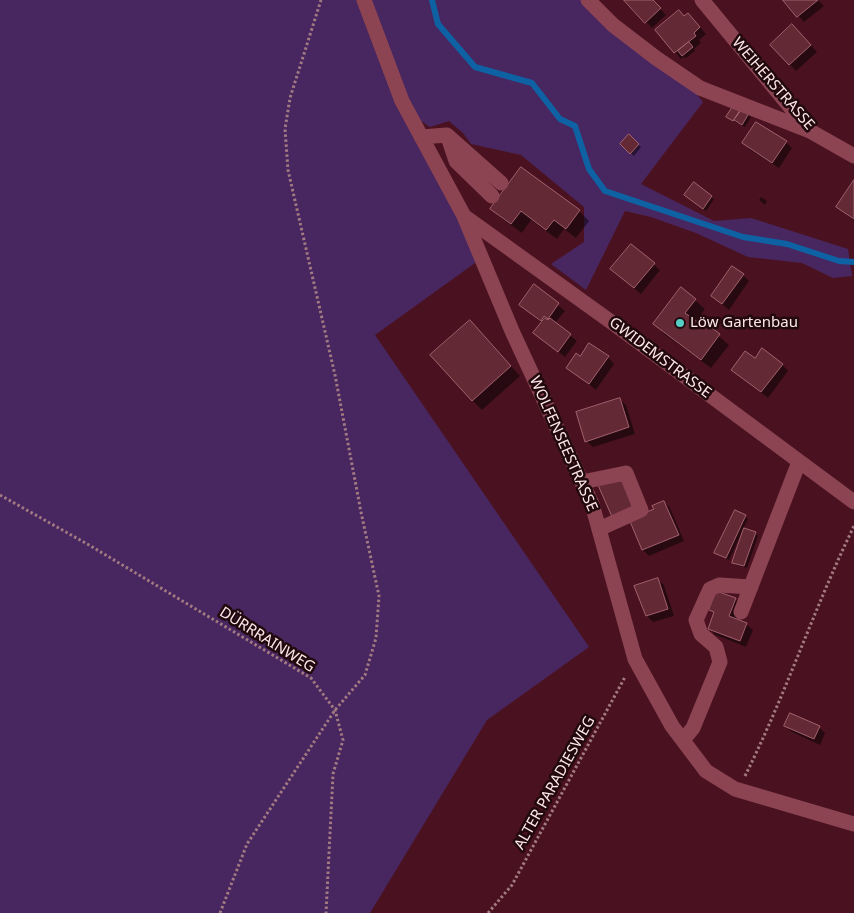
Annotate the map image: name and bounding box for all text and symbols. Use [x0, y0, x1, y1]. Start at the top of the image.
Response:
street label: WEIHERSTRASSE [728, 34, 818, 134]
street label: GWIDEMSTRASSE [605, 314, 715, 402]
place label: Löw Gartenbau [690, 314, 798, 332]
marker: Löw Gartenbau [674, 317, 686, 329]
street label: WOLFENSEESTRASSE [525, 374, 601, 514]
street label: DÜRRRAINWEG [216, 603, 318, 677]
street label: ALTER PARADIESWEG [511, 713, 599, 853]

